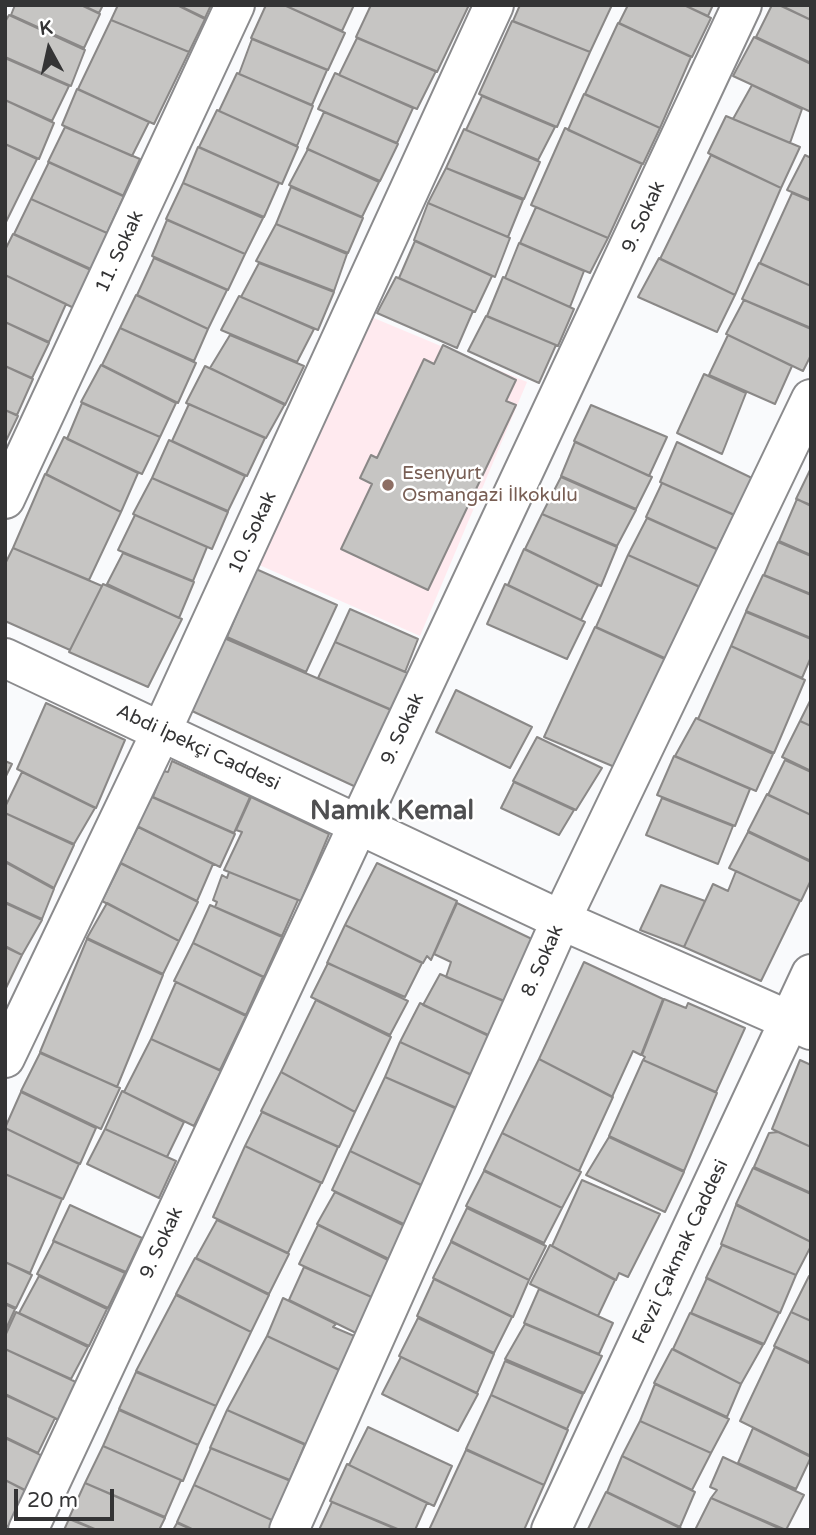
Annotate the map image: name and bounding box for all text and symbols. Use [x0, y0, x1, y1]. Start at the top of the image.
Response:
north arrow [14, 14, 84, 84]
text: K [38, 16, 54, 40]
street label: 9. Sokak [618, 178, 670, 256]
street label: 11. Sokak [91, 207, 149, 297]
place label: Esenyurt Osmangazi İlkokulu [402, 463, 578, 507]
marker: Esenyurt Osmangazi İlkokulu [380, 477, 396, 493]
street label: 10. Sokak [224, 488, 282, 578]
street label: 9. Sokak [377, 690, 429, 768]
street label: Abdi İpekçi Caddesi [112, 700, 284, 796]
district label: Namık Kemal [310, 796, 474, 828]
street label: 8. Sokak [517, 922, 569, 1000]
street label: Fevzi Çakmak Caddesi [628, 1156, 734, 1348]
street label: 9. Sokak [136, 1204, 188, 1282]
scale bar [18, 1476, 117, 1520]
text: 20 m [27, 1488, 78, 1513]

